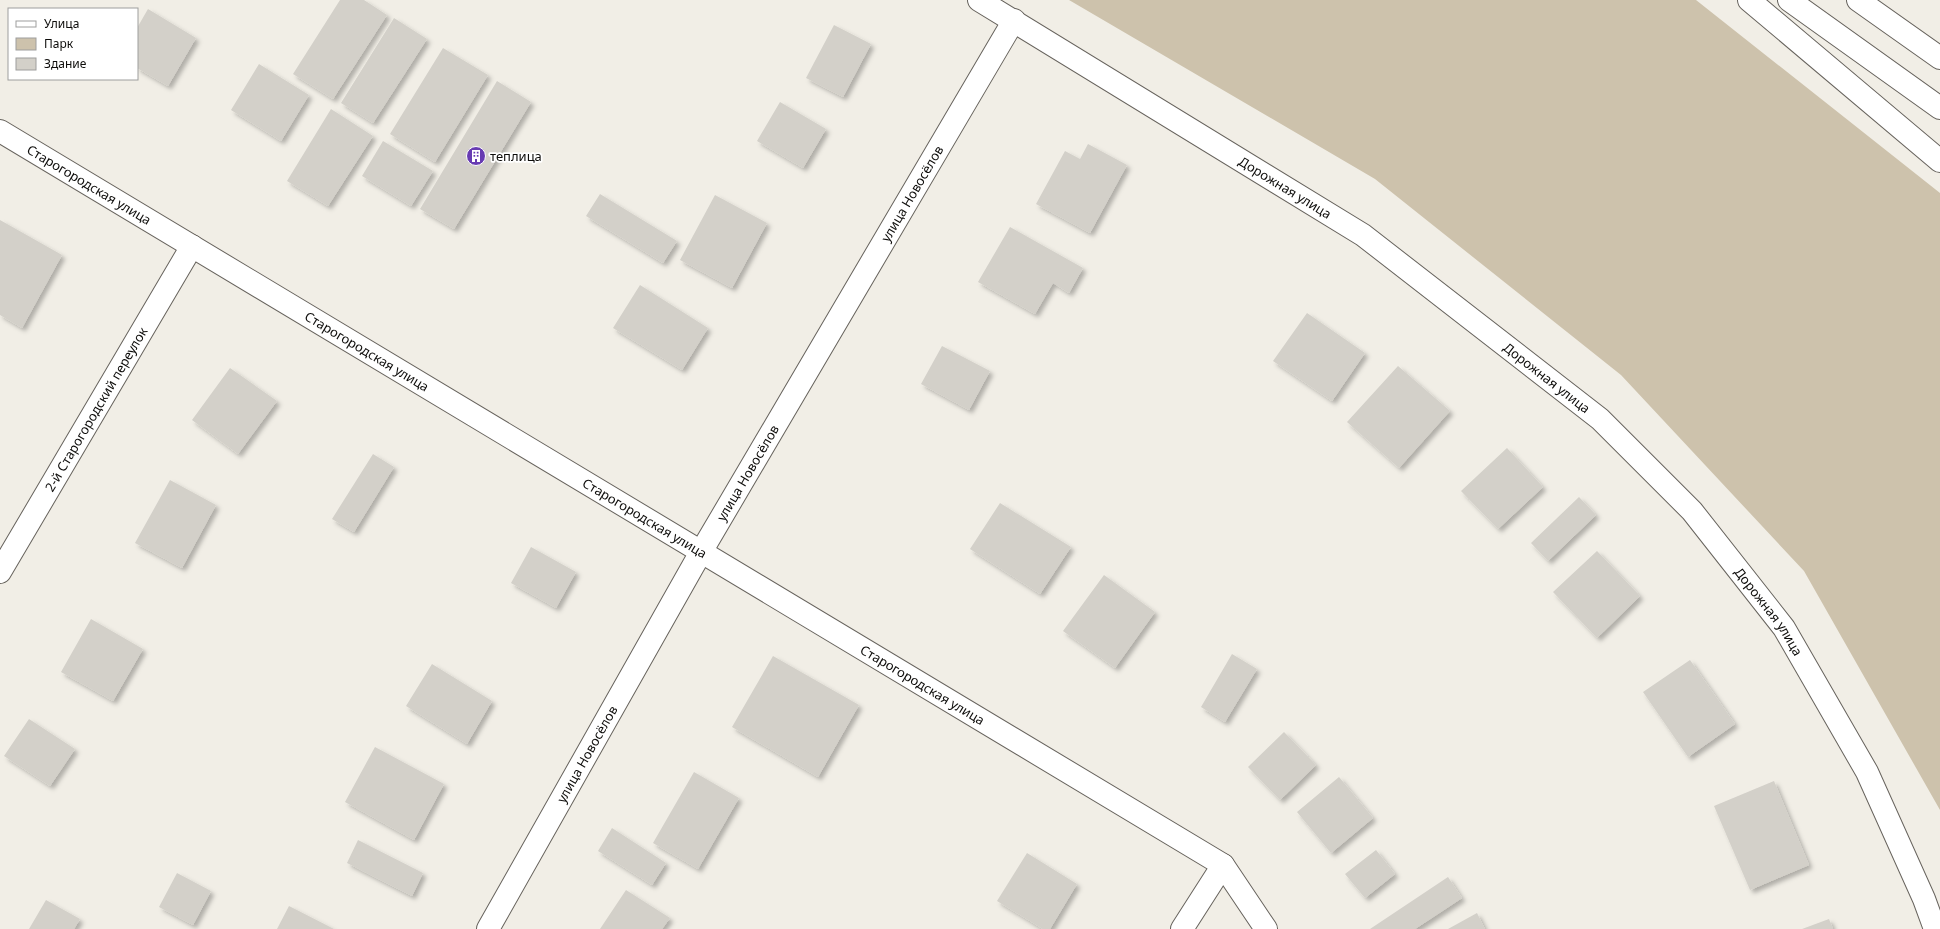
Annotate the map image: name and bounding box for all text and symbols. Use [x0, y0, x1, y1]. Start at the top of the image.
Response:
legend [8, 8, 138, 80]
text: Улица [44, 15, 79, 32]
text: Парк [44, 35, 74, 52]
text: Здание [44, 55, 87, 72]
street label: Старогородская улица [24, 140, 155, 229]
street label: улица Новосёлов [877, 142, 947, 245]
building icon: теплица [465, 145, 487, 167]
place label: теплица [490, 147, 542, 165]
street label: Дорожная улица [1236, 152, 1335, 223]
street label: Старогородская улица [301, 307, 433, 396]
street label: 2-й Старогородский переулок [40, 324, 151, 495]
street label: Дорожная улица [1500, 338, 1594, 417]
street label: улица Новосёлов [712, 421, 783, 524]
street label: Старогородская улица [579, 474, 710, 562]
street label: Дорожная улица [1731, 564, 1807, 659]
street label: Старогородская улица [857, 640, 988, 729]
street label: улица Новосёлов [552, 702, 622, 806]

